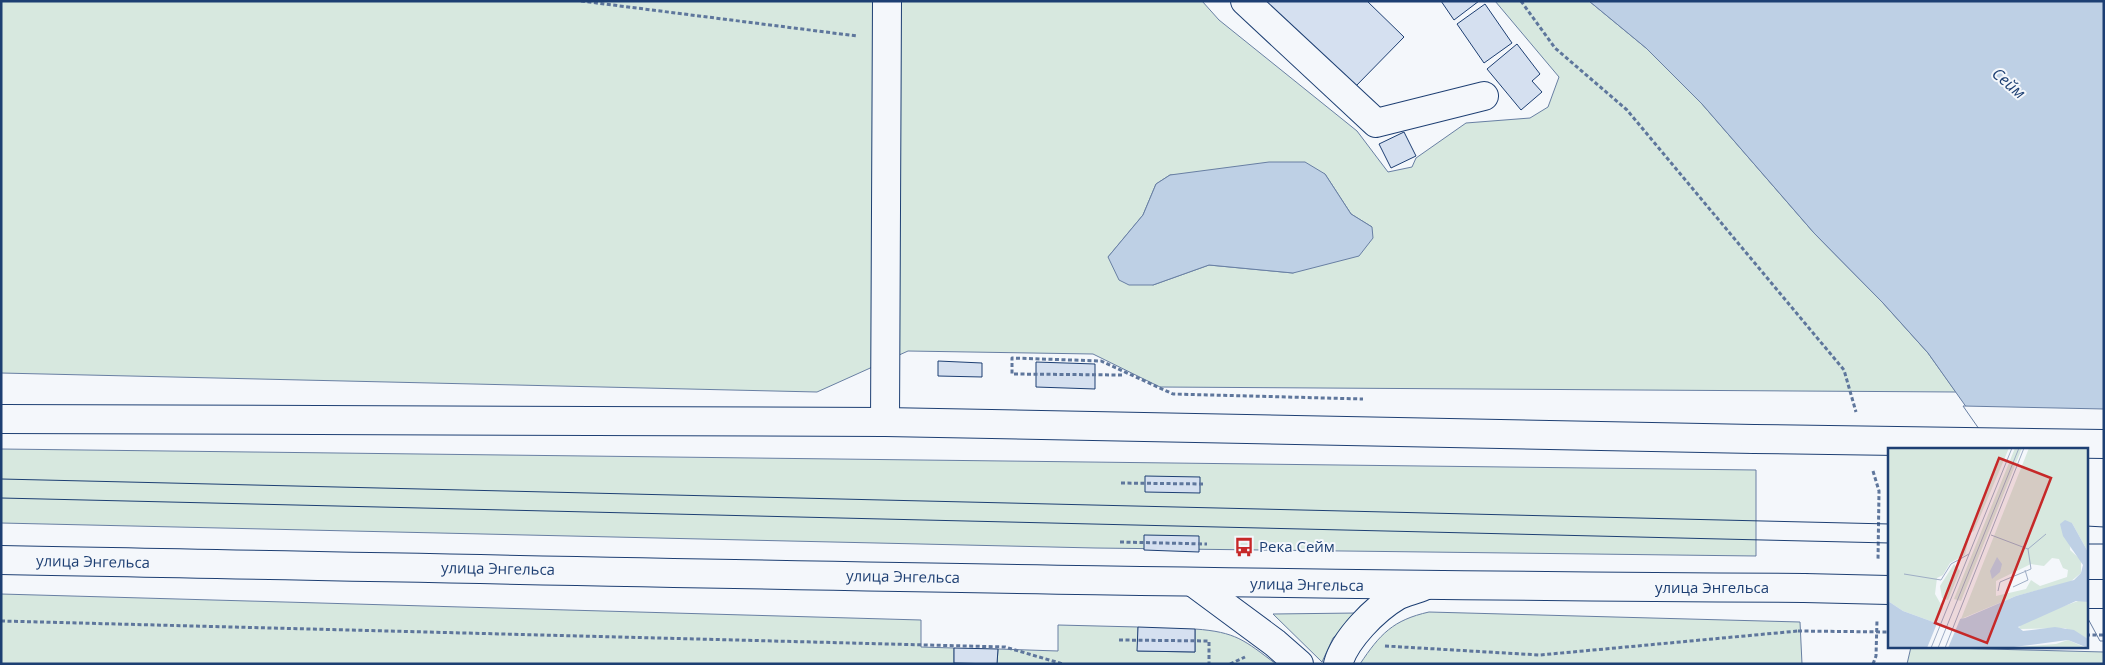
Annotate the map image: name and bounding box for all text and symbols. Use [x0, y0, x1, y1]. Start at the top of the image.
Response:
water label: Сейм [1988, 62, 2030, 104]
inset map [1888, 448, 2088, 648]
bus stop icon: Река Сейм [1233, 536, 1255, 558]
place label: Река Сейм [1259, 536, 1335, 556]
street label: улица Энгельса [36, 550, 150, 572]
street label: улица Энгельса [441, 557, 555, 579]
street label: улица Энгельса [846, 565, 960, 587]
street label: улица Энгельса [1250, 573, 1364, 595]
street label: улица Энгельса [1655, 577, 1769, 597]

